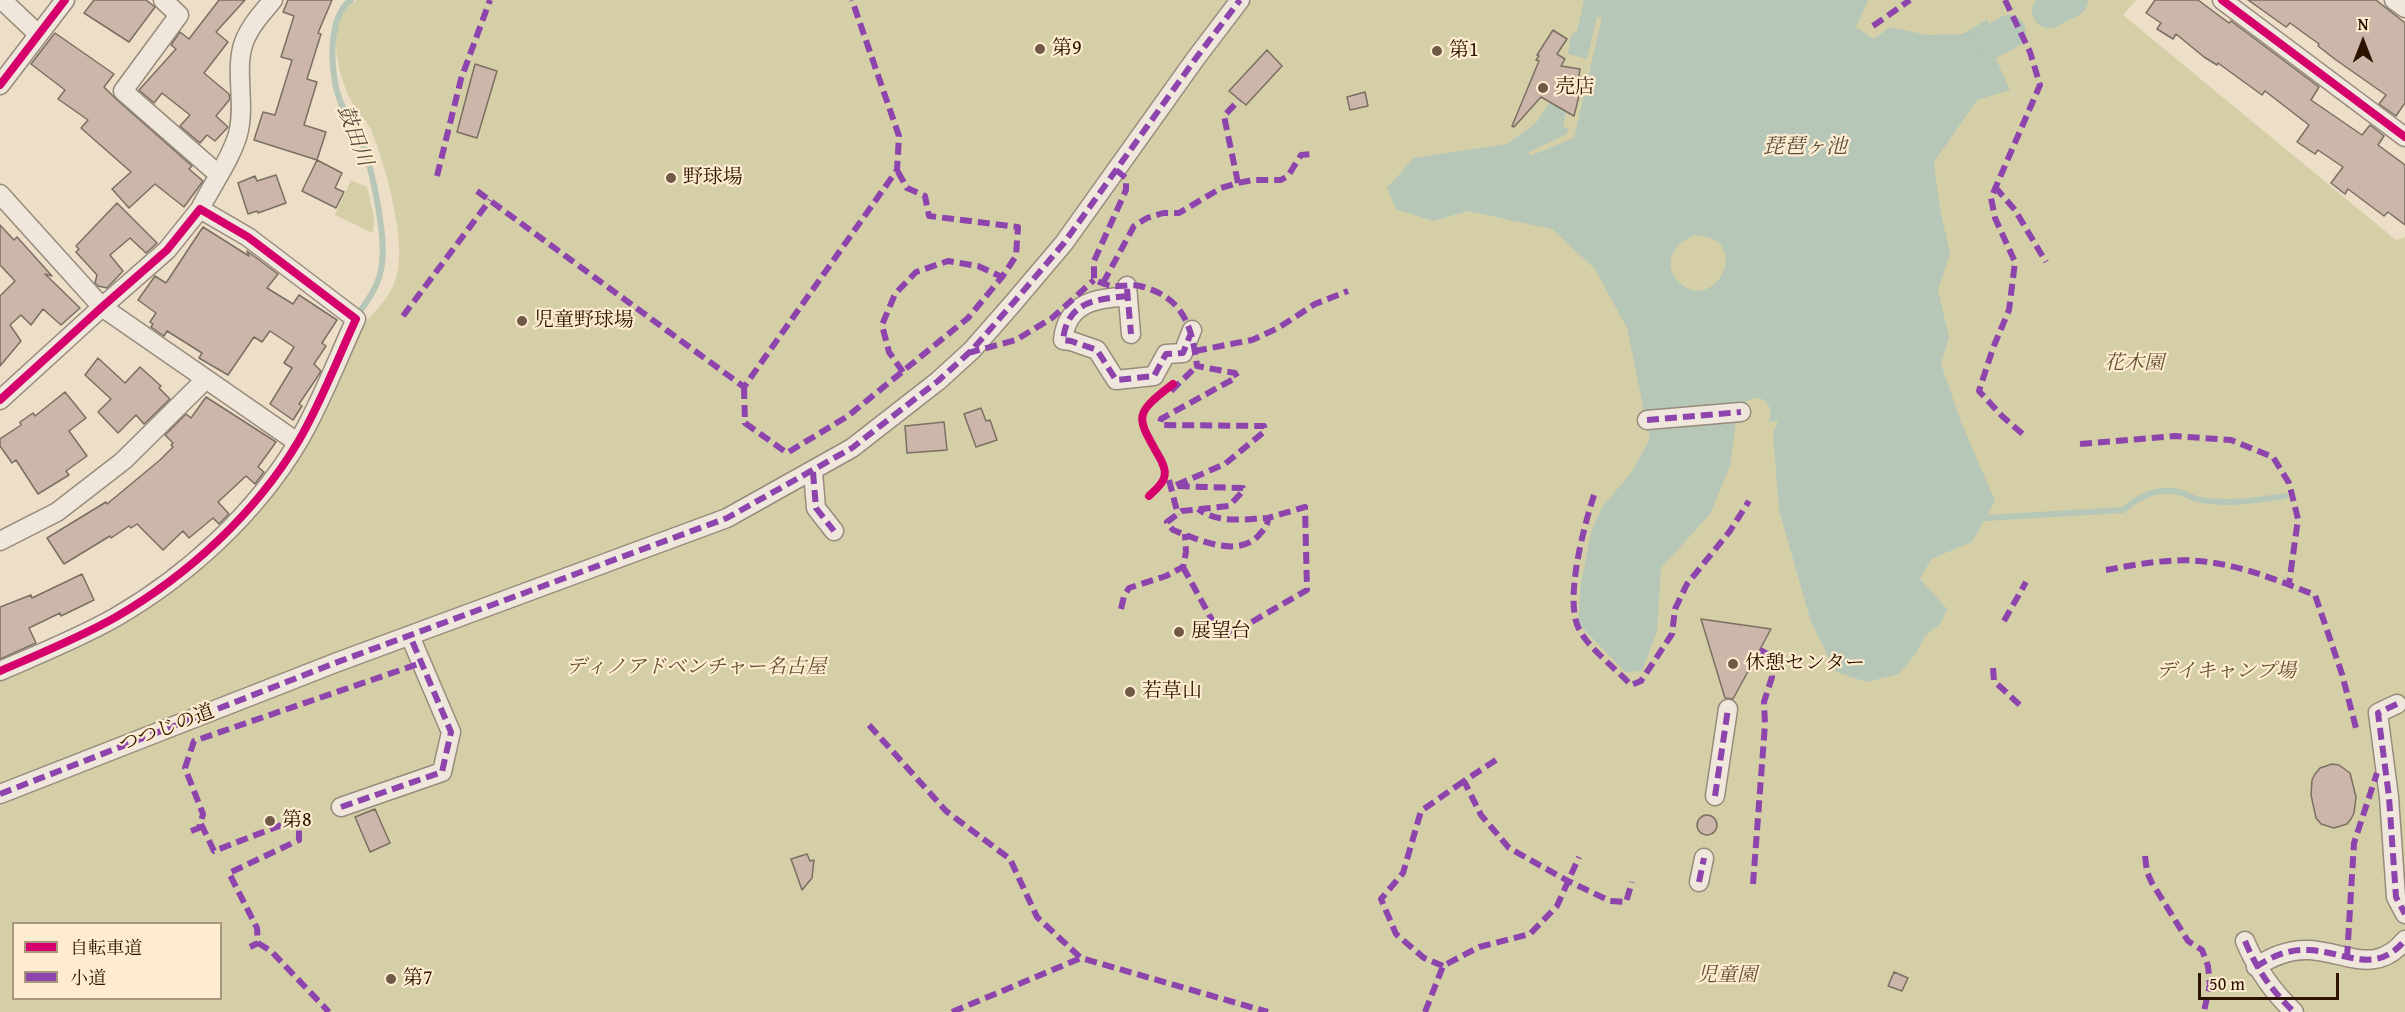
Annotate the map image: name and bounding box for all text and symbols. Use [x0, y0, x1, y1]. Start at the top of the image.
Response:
north arrow [2333, 12, 2393, 72]
text: N [2358, 12, 2368, 36]
place label: 第9 [1052, 37, 1082, 61]
place label: 第1 [1449, 39, 1479, 63]
marker: 第9 [1033, 42, 1047, 56]
marker: 第1 [1430, 44, 1444, 58]
place label: 売店 [1555, 76, 1595, 100]
marker: 売店 [1536, 81, 1550, 95]
water label: 鼓田川 [331, 102, 377, 170]
water label: 琵琶ヶ池 [1763, 135, 1847, 161]
place label: 野球場 [683, 166, 743, 190]
marker: 野球場 [664, 171, 678, 185]
place label: 児童野球場 [534, 309, 634, 333]
marker: 児童野球場 [515, 314, 529, 328]
park label: 花木園 [2104, 352, 2164, 376]
place label: 展望台 [1191, 620, 1251, 644]
marker: 展望台 [1172, 625, 1186, 639]
place label: 休憩センター [1745, 652, 1865, 676]
park label: ディノアドベンチャー名古屋 [566, 656, 826, 680]
marker: 休憩センター [1726, 657, 1740, 671]
park label: デイキャンプ場 [2156, 660, 2296, 684]
place label: 若草山 [1142, 680, 1202, 704]
marker: 若草山 [1123, 685, 1137, 699]
street label: つつじの道 [116, 700, 218, 758]
place label: 第8 [282, 809, 312, 833]
marker: 第8 [263, 814, 277, 828]
legend [12, 922, 222, 1000]
text: 自転車道 [70, 934, 142, 961]
scale bar [2201, 961, 2342, 999]
text: 小道 [70, 964, 106, 991]
park label: 児童園 [1697, 964, 1757, 988]
place label: 第7 [403, 967, 433, 991]
text: 50 m [2209, 970, 2245, 997]
marker: 第7 [384, 972, 398, 986]

